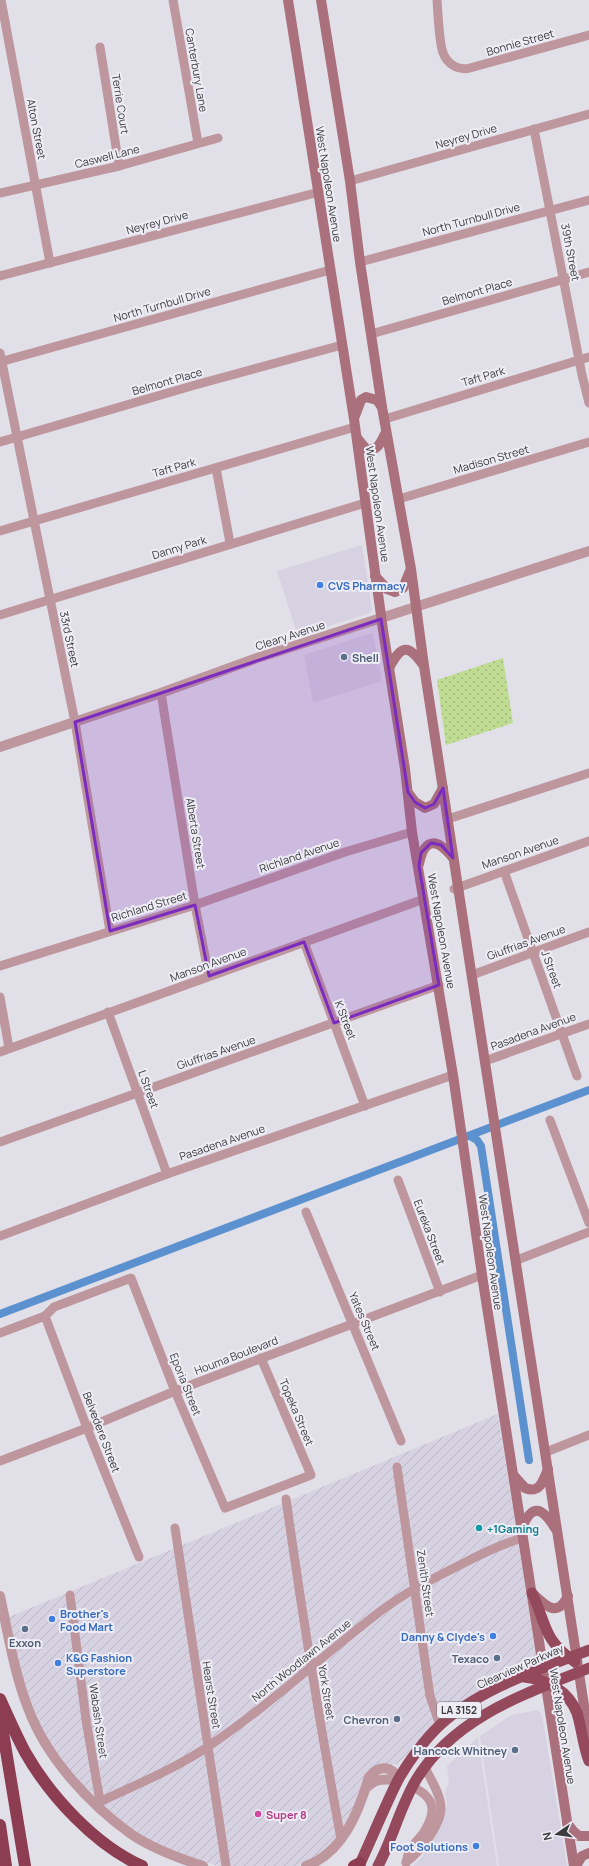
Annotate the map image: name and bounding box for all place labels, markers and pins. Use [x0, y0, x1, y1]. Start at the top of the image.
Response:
place label: CVS Pharmacy [328, 578, 406, 593]
marker: CVS Pharmacy [315, 580, 325, 590]
place label: Shell [352, 650, 379, 665]
marker: Shell [339, 652, 349, 662]
place label: +1Gaming [487, 1521, 539, 1536]
marker: +1Gaming [474, 1523, 484, 1533]
place label: Brother's Food Mart [60, 1606, 113, 1634]
marker: Brother's Food Mart [47, 1614, 57, 1624]
marker: Exxon [20, 1624, 30, 1634]
place label: Danny & Clyde's [401, 1629, 485, 1644]
marker: Danny & Clyde's [488, 1631, 498, 1641]
place label: Exxon [9, 1635, 41, 1650]
place label: K&G Fashion Superstore [66, 1650, 132, 1678]
place label: Texaco [452, 1651, 489, 1666]
marker: Texaco [492, 1653, 502, 1663]
marker: K&G Fashion Superstore [53, 1658, 63, 1668]
place label: Chevron [344, 1712, 389, 1727]
marker: Chevron [392, 1714, 402, 1724]
place label: Hancock Whitney [414, 1743, 508, 1758]
marker: Hancock Whitney [510, 1745, 520, 1755]
place label: Super 8 [266, 1807, 307, 1822]
marker: Super 8 [253, 1809, 263, 1819]
place label: Foot Solutions [390, 1839, 468, 1854]
marker: Foot Solutions [471, 1841, 481, 1851]

